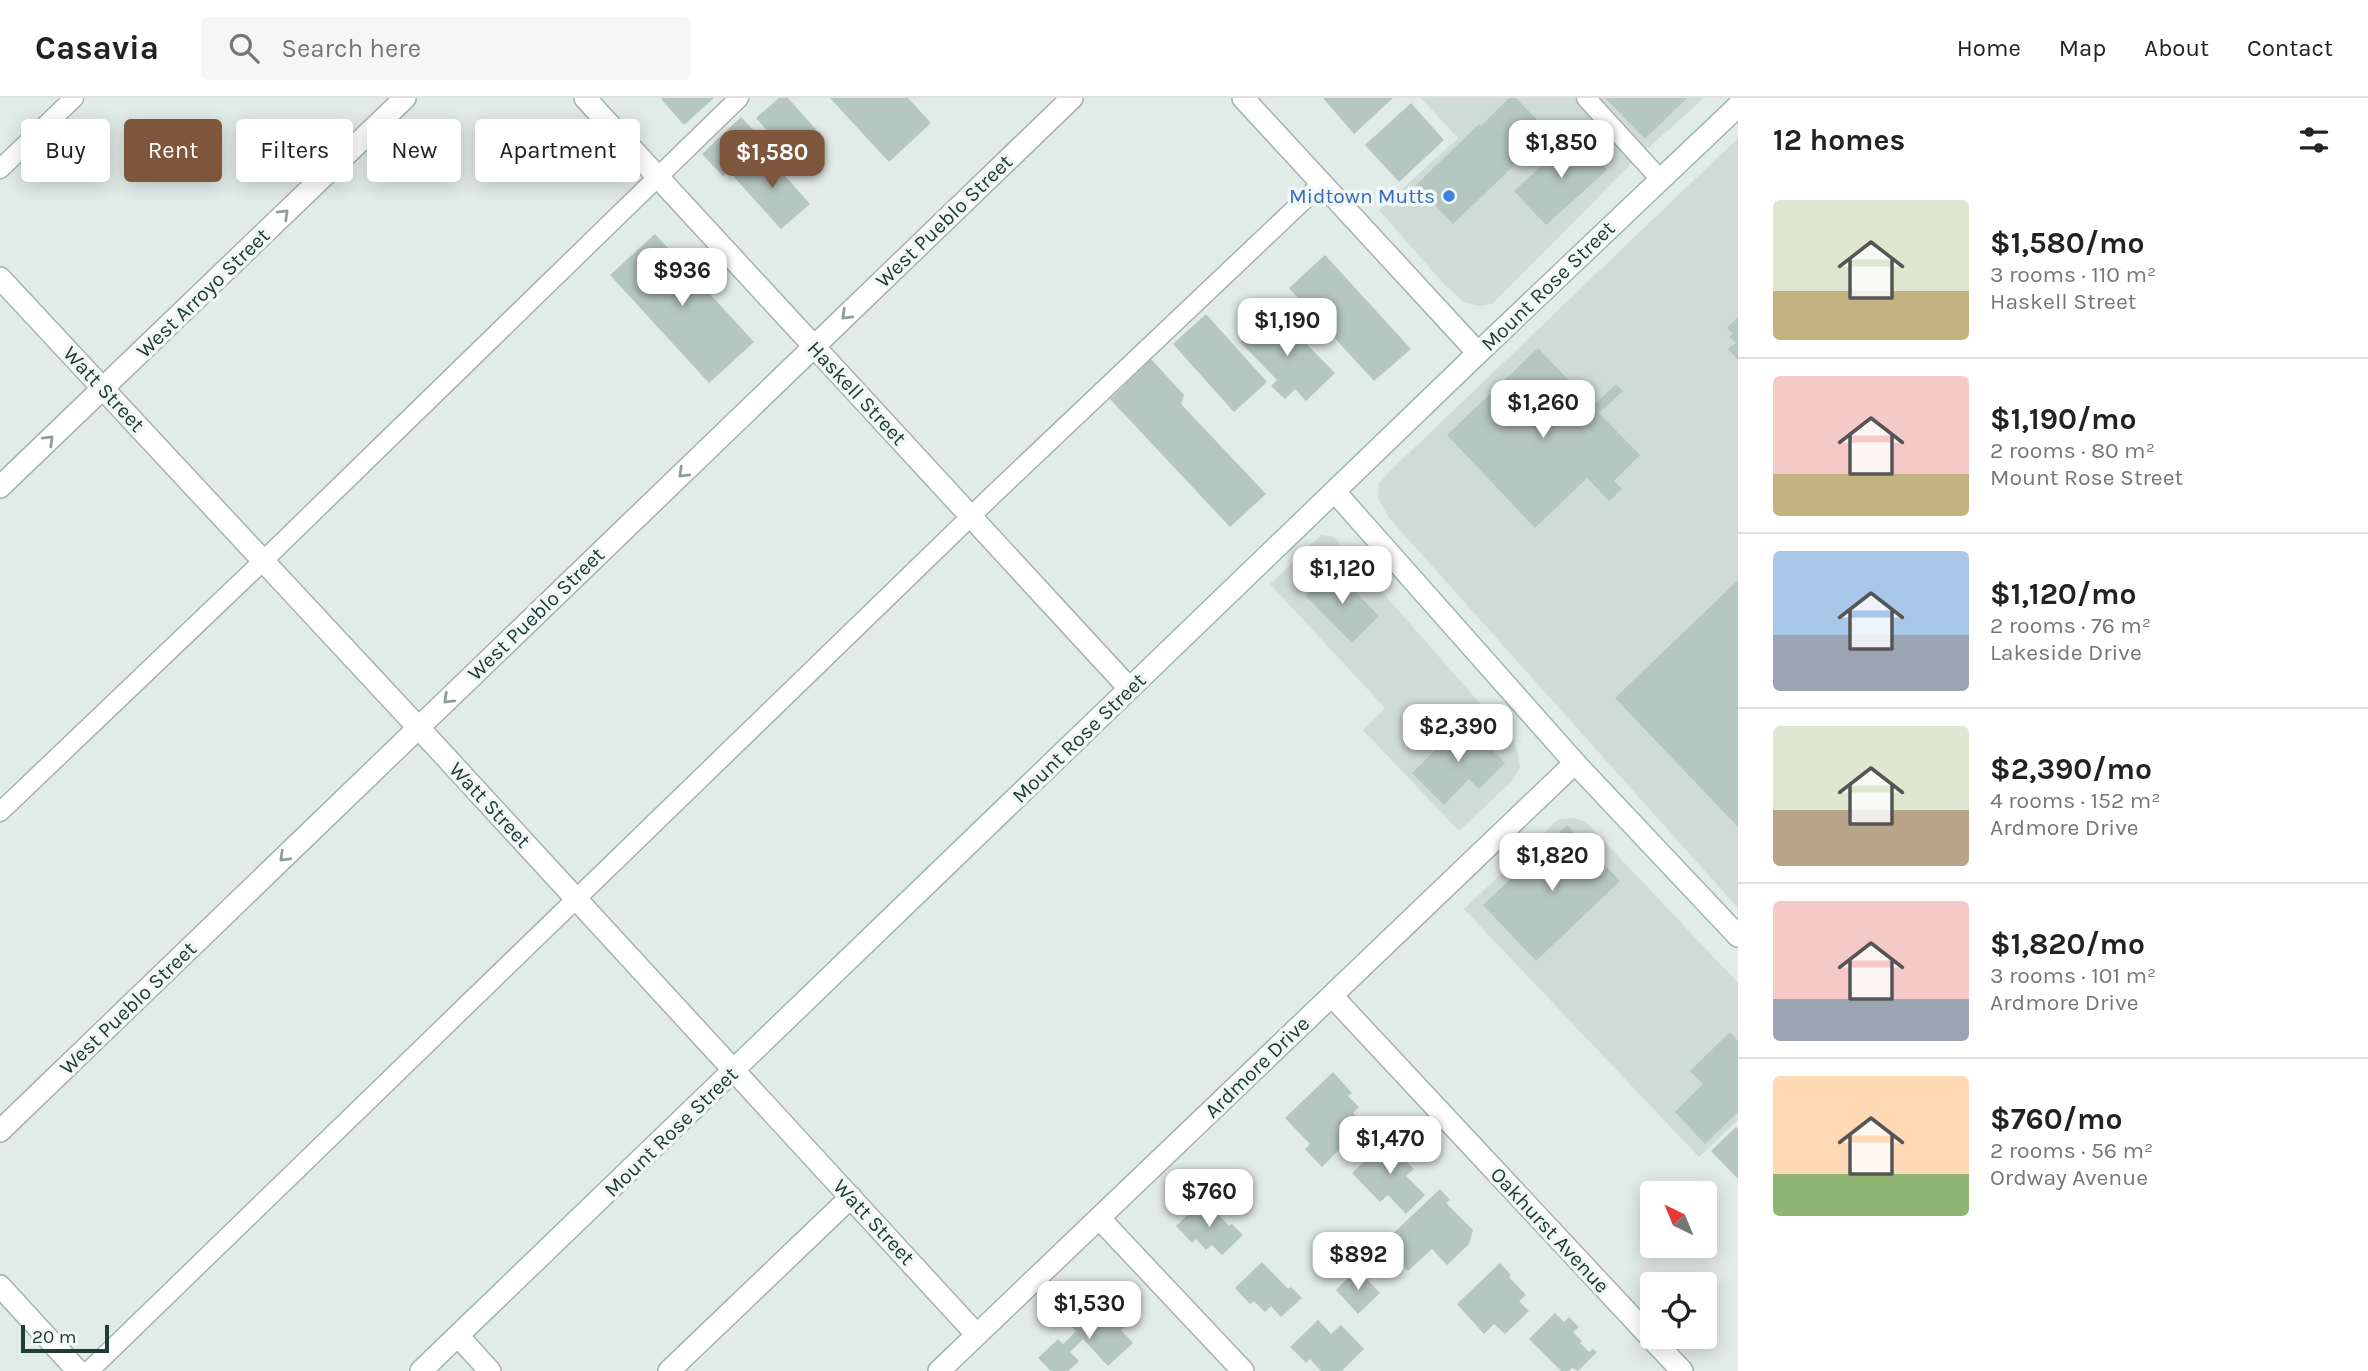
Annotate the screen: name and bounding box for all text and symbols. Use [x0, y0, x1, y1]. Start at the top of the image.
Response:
search box [201, 17, 691, 80]
text: Casavia [35, 29, 159, 67]
icon: search [225, 29, 263, 67]
text: Search here [281, 33, 421, 64]
text: Home [1957, 34, 2021, 62]
text: Map [2059, 34, 2106, 62]
text: About [2144, 34, 2209, 62]
text: Contact [2247, 34, 2333, 62]
chip: Buy [21, 119, 110, 182]
chip: Rent [124, 119, 222, 182]
chip: Filters [236, 119, 353, 182]
chip: New [367, 119, 461, 182]
chip: Apartment [475, 119, 640, 182]
pin: $1,850 [1504, 120, 1618, 180]
icon: filters [2295, 121, 2333, 159]
text: 12 homes [1773, 122, 1905, 158]
text: $1,850 [1525, 129, 1597, 156]
pin: $1,580 [715, 130, 829, 190]
text: $1,580 [736, 139, 808, 166]
street label: West Pueblo Street [871, 150, 1017, 292]
place label: Midtown Mutts [1289, 184, 1435, 208]
marker: Midtown Mutts [1441, 188, 1457, 204]
one-way arrow [276, 210, 289, 223]
street label: Mount Rose Street [1476, 216, 1620, 356]
street label: West Arroyo Street [132, 223, 274, 363]
text: $1,580/mo [1990, 225, 2144, 261]
icon: home [1829, 228, 1913, 312]
pin: $936 [641, 248, 723, 308]
text: $936 [653, 257, 711, 284]
text: 3 rooms · 110 m² [1990, 261, 2156, 288]
text: Haskell Street [1990, 288, 2136, 315]
pin: $1,190 [1230, 299, 1344, 358]
one-way arrow [842, 307, 855, 320]
text: $1,190 [1254, 307, 1320, 334]
street label: Haskell Street [803, 336, 911, 450]
street label: Watt Street [58, 341, 150, 437]
pin: $1,260 [1486, 380, 1600, 440]
text: $1,260 [1507, 389, 1579, 416]
text: $1,190/mo [1990, 401, 2137, 437]
icon: home [1829, 404, 1913, 488]
one-way arrow [41, 435, 54, 448]
text: 2 rooms · 80 m² [1990, 437, 2155, 464]
text: Mount Rose Street [1990, 464, 2183, 491]
one-way arrow [678, 465, 691, 478]
street label: West Pueblo Street [463, 543, 609, 685]
pin: $1,120 [1285, 546, 1399, 606]
text: $1,120 [1309, 555, 1375, 582]
text: $1,120/mo [1990, 576, 2136, 612]
icon: home [1829, 579, 1913, 663]
text: 2 rooms · 76 m² [1990, 612, 2151, 639]
text: Lakeside Drive [1990, 639, 2142, 666]
street label: Mount Rose Street [1007, 668, 1151, 808]
one-way arrow [443, 691, 456, 703]
pin: $2,390 [1401, 704, 1515, 764]
text: $2,390 [1419, 713, 1497, 740]
text: $2,390/mo [1990, 751, 2152, 787]
icon: home [1829, 754, 1913, 838]
street label: Watt Street [444, 757, 536, 853]
text: 4 rooms · 152 m² [1990, 787, 2161, 814]
text: Ardmore Drive [1990, 814, 2139, 841]
pin: $1,820 [1495, 834, 1609, 893]
text: $1,820 [1515, 842, 1589, 869]
one-way arrow [279, 848, 292, 861]
text: $1,820/mo [1990, 926, 2145, 962]
icon: home [1829, 929, 1913, 1013]
street label: West Pueblo Street [55, 937, 201, 1079]
text: 3 rooms · 101 m² [1990, 962, 2156, 989]
text: Ardmore Drive [1990, 989, 2139, 1016]
street label: Ardmore Drive [1200, 1011, 1314, 1123]
street label: Mount Rose Street [599, 1062, 743, 1202]
text: $760/mo [1990, 1101, 2122, 1137]
icon: home [1829, 1104, 1913, 1188]
pin: $1,470 [1333, 1116, 1447, 1176]
text: $1,470 [1355, 1125, 1425, 1152]
text: 2 rooms · 56 m² [1990, 1137, 2153, 1164]
street label: Oakhurst Avenue [1486, 1162, 1614, 1298]
text: Ordway Avenue [1990, 1164, 2148, 1191]
pin: $760 [1168, 1170, 1250, 1229]
street label: Watt Street [828, 1174, 920, 1270]
text: $760 [1181, 1178, 1237, 1205]
north arrow [1640, 1181, 1717, 1258]
map controls [1640, 1181, 1717, 1349]
pin: $892 [1317, 1232, 1399, 1292]
text: $892 [1329, 1241, 1387, 1268]
button: locate [1640, 1272, 1717, 1349]
pin: $1,530 [1032, 1282, 1146, 1341]
text: $1,530 [1053, 1290, 1125, 1317]
scale bar [21, 1322, 108, 1354]
text: 20 m [32, 1326, 77, 1348]

